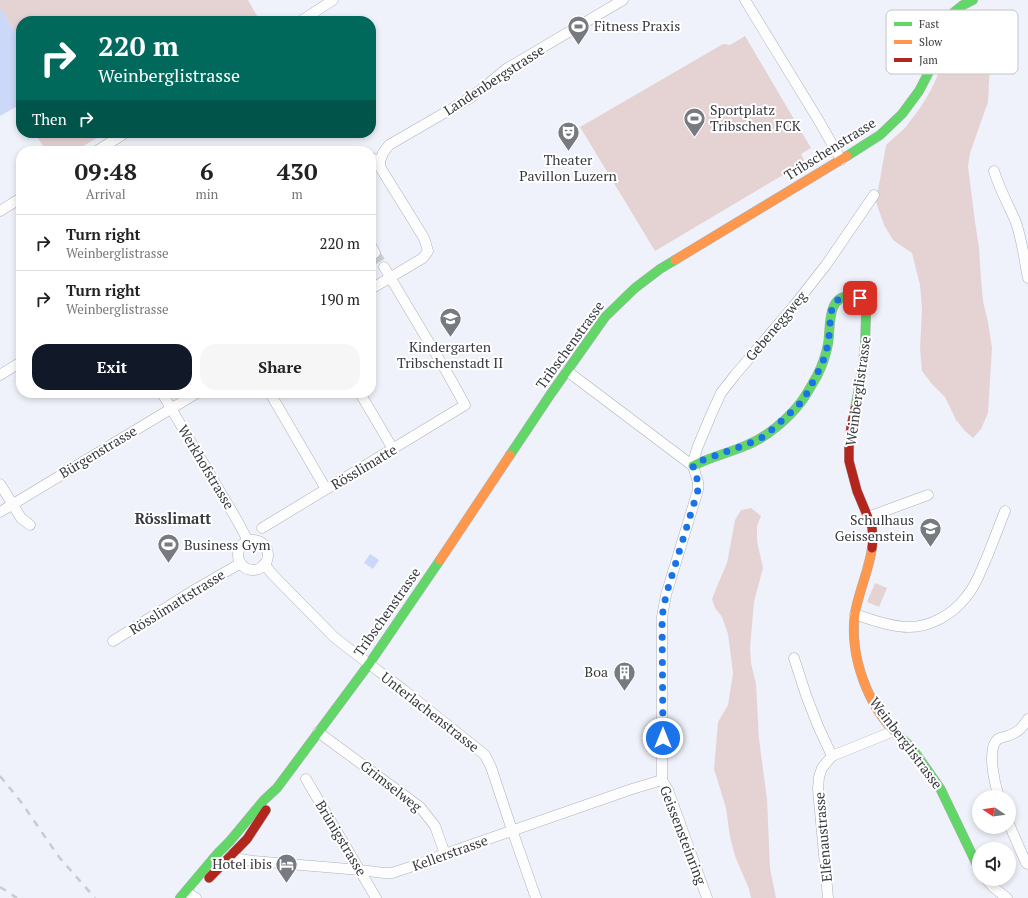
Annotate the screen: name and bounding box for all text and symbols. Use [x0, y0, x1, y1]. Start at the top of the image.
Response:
legend [886, 10, 1018, 74]
sports icon: Fitness Praxis [565, 13, 591, 46]
place label: Fitness Praxis [594, 16, 680, 35]
text: Fast [919, 17, 939, 31]
text: 220 m [98, 27, 179, 64]
icon: right [32, 32, 84, 84]
text: Slow [919, 35, 943, 49]
street label: Landenbergstrasse [440, 40, 548, 119]
text: Jam [919, 53, 938, 67]
text: Weinberglistrasse [98, 63, 240, 87]
place label: Sportplatz Tribschen FCK [710, 100, 802, 135]
sports icon: Sportplatz Tribschen FCK [682, 105, 708, 138]
icon: right [75, 108, 97, 130]
text: Then [32, 109, 67, 129]
street label: Tribschenstrasse [780, 113, 879, 184]
theatre icon: Theater Pavillon Luzern [555, 119, 581, 152]
place label: Theater Pavillon Luzern [519, 150, 618, 185]
text: 09:48 [74, 155, 137, 187]
text: 6 [200, 155, 214, 187]
text: 430 [277, 155, 317, 187]
text: Arrival [86, 185, 126, 203]
text: min [195, 185, 218, 203]
text: m [292, 185, 303, 203]
text: Turn right [66, 224, 141, 244]
icon: right [32, 232, 54, 254]
text: 220 m [319, 233, 360, 253]
text: Weinberglistrasse [66, 244, 169, 262]
text: Turn right [66, 280, 141, 300]
pin [843, 281, 877, 315]
street label: Gebeneggweg [741, 286, 811, 365]
icon: arrive [849, 287, 871, 309]
icon: right [32, 288, 54, 310]
text: 190 m [319, 289, 360, 309]
street label: Tribschenstrasse [531, 297, 608, 393]
text: Weinberglistrasse [66, 300, 169, 318]
school or university icon: Kindergarten Tribschenstadt II [437, 306, 463, 339]
street label: Weinberglistrasse [840, 335, 875, 447]
place label: Kindergarten Tribschenstadt II [397, 337, 503, 372]
button: Exit [32, 344, 192, 390]
button: Share [200, 344, 360, 390]
street label: Bürgenstrasse [55, 421, 140, 482]
street label: Werkhofstrasse [174, 421, 239, 513]
street label: Rösslimatte [327, 439, 400, 494]
district label: Rösslimatt [135, 508, 211, 528]
place label: Schulhaus Geissenstein [835, 510, 915, 545]
school or university icon: Schulhaus Geissenstein [917, 515, 943, 548]
sports icon: Business Gym [155, 532, 181, 565]
place label: Business Gym [184, 535, 271, 554]
street label: Tribschenstrasse [349, 563, 424, 660]
street label: Rösslimattstrasse [125, 565, 228, 639]
building icon: Boa [611, 659, 637, 692]
place label: Boa [585, 662, 608, 681]
street label: Unterlachenstrasse [377, 667, 483, 756]
street label: Weinberglistrasse [866, 693, 947, 793]
position arrow [642, 717, 684, 759]
street label: Grimselweg [357, 756, 426, 816]
street label: Geissensteinring [656, 783, 711, 888]
north arrow [972, 790, 1016, 834]
map controls [972, 790, 1016, 886]
street label: Elfenaustrasse [809, 791, 836, 883]
street label: Brünigstrasse [311, 797, 371, 879]
street label: Kellerstrasse [409, 830, 490, 875]
button: sound [972, 842, 1016, 886]
hotel icon: Hotel ibis [274, 851, 300, 884]
place label: Hotel ibis [212, 854, 272, 873]

